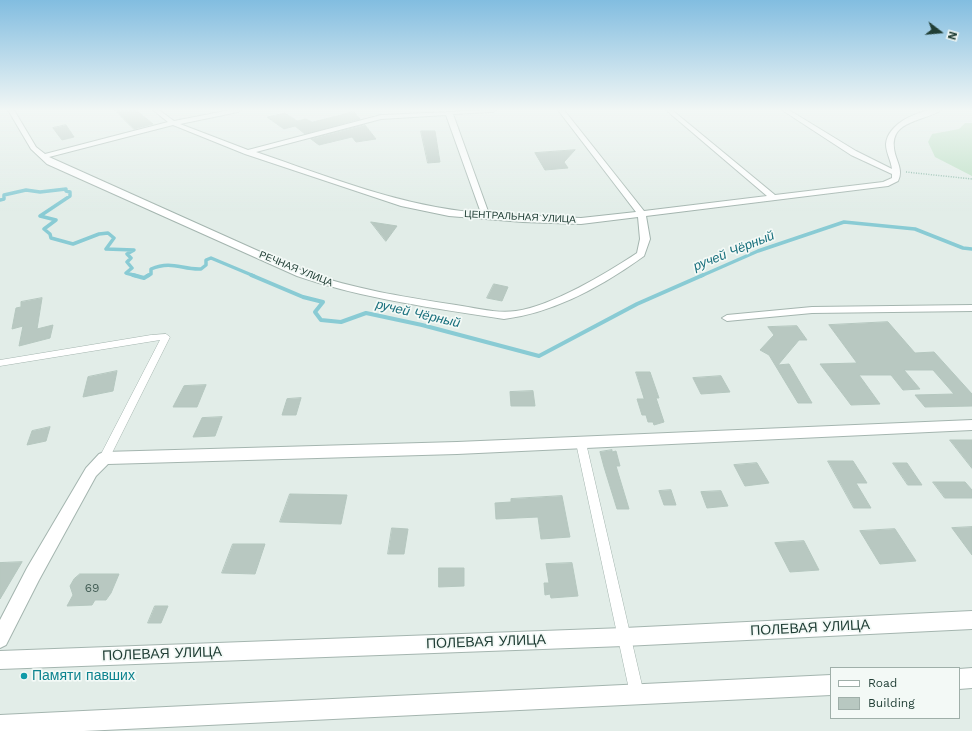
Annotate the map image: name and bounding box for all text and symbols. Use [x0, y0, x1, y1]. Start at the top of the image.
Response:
north arrow [920, 12, 960, 52]
text: N [945, 30, 959, 41]
street label: ЦЕНТРАЛЬНАЯ УЛИЦА [464, 208, 576, 226]
water label: ручей Чёрный [691, 228, 777, 274]
street label: РЕЧНАЯ УЛИЦА [257, 249, 335, 289]
water label: ручей Чёрный [374, 297, 462, 331]
house number: 69 [85, 581, 99, 595]
street label: ПОЛЕВАЯ УЛИЦА [750, 616, 870, 640]
street label: ПОЛЕВАЯ УЛИЦА [426, 632, 546, 652]
street label: ПОЛЕВАЯ УЛИЦА [102, 644, 222, 664]
legend [830, 667, 960, 719]
place label: Памяти павших [32, 668, 135, 684]
marker: Памяти павших [19, 671, 29, 681]
text: Road [868, 676, 897, 690]
text: Building [868, 696, 915, 710]

